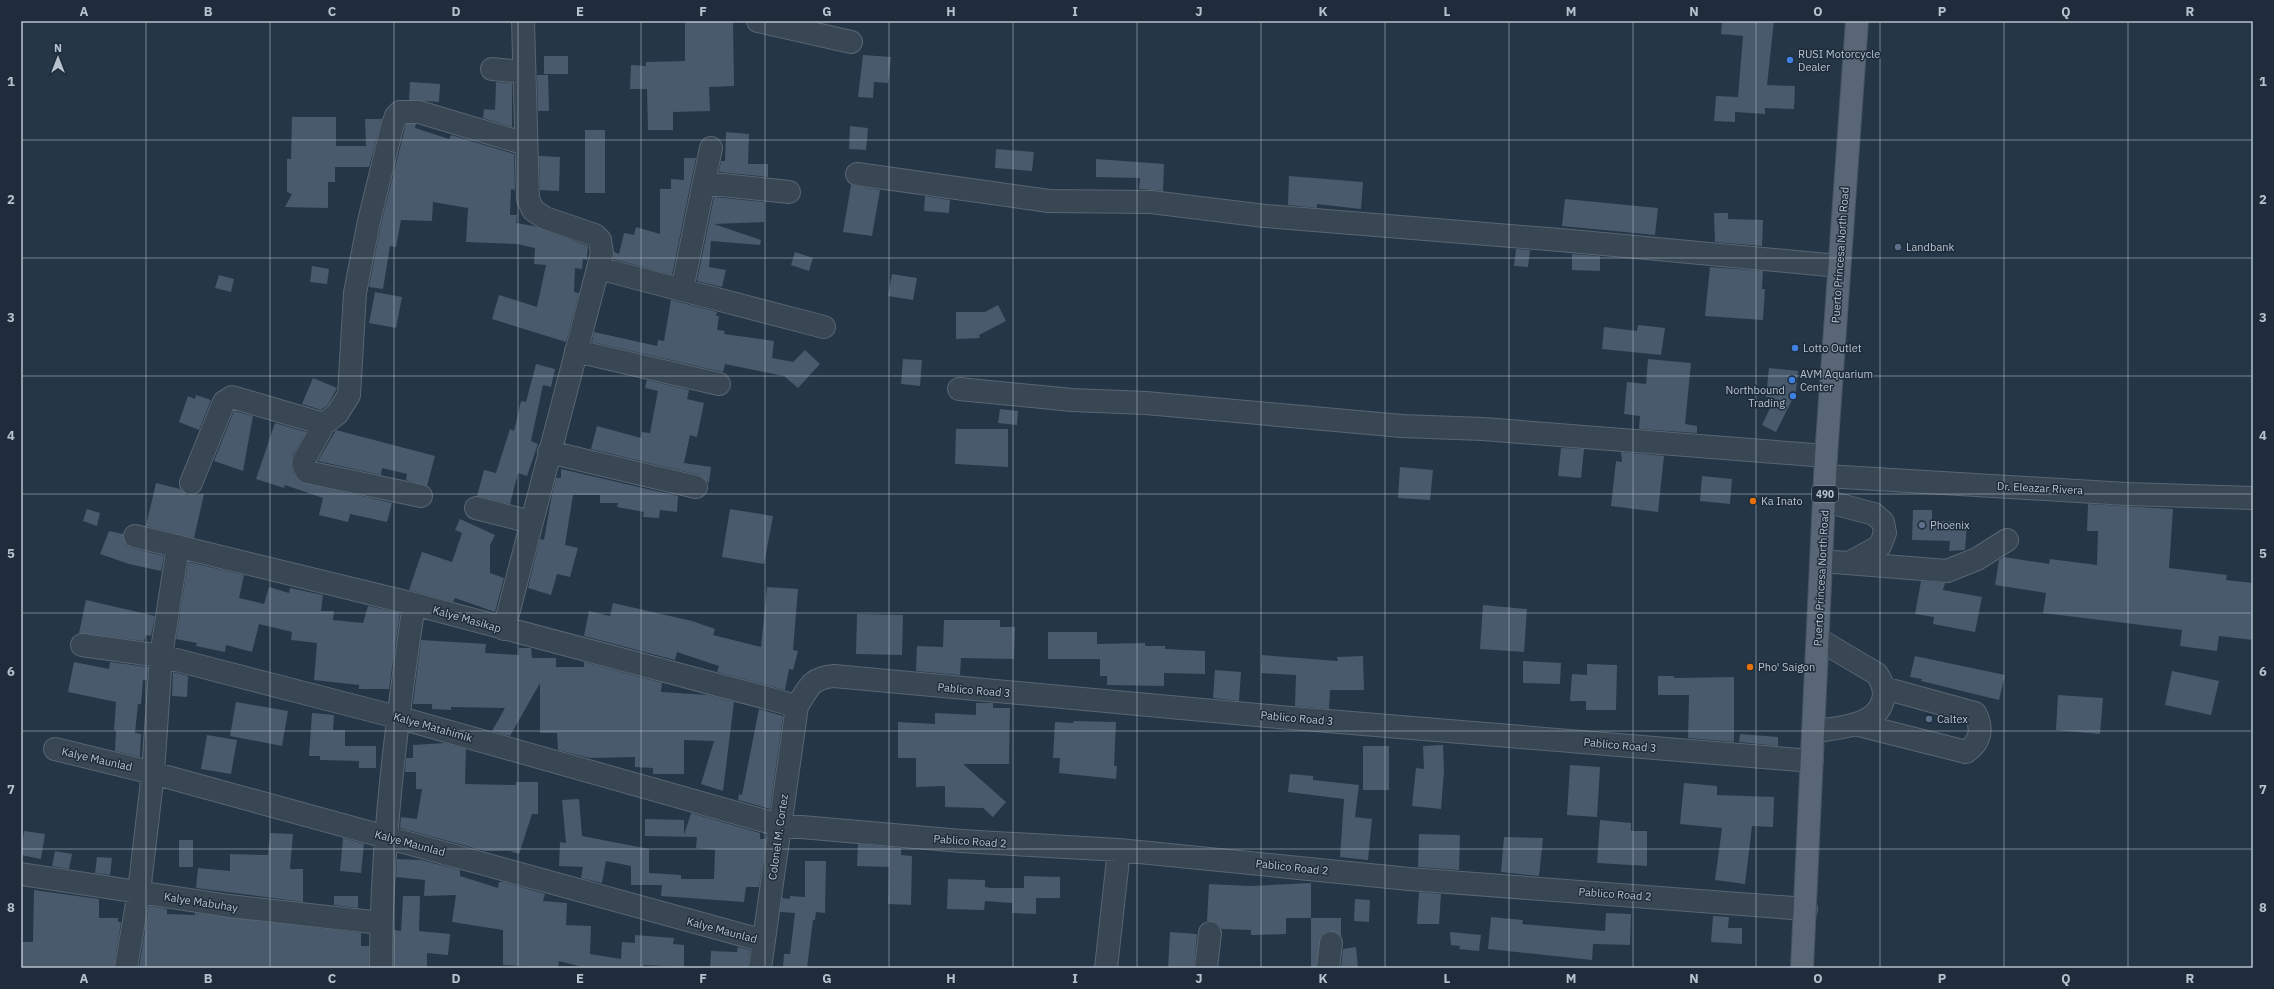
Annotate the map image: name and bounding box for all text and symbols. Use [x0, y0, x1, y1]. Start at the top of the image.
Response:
text: A [80, 3, 89, 20]
text: B [204, 3, 213, 20]
text: C [328, 3, 337, 20]
text: D [451, 3, 461, 20]
text: E [576, 3, 584, 20]
text: F [699, 3, 707, 20]
text: G [822, 3, 832, 20]
text: H [946, 3, 956, 20]
text: I [1072, 3, 1078, 20]
text: J [1195, 3, 1203, 20]
text: K [1318, 3, 1328, 20]
text: L [1444, 3, 1451, 20]
text: M [1566, 3, 1576, 20]
text: N [1689, 3, 1699, 20]
text: O [1813, 3, 1823, 20]
text: P [1938, 3, 1947, 20]
text: Q [2061, 3, 2071, 20]
text: R [2186, 3, 2195, 20]
north arrow [38, 38, 78, 78]
text: N [54, 41, 62, 55]
place label: RUSI Motorcycle Dealer [1798, 47, 1880, 74]
marker: RUSI Motorcycle Dealer [1785, 55, 1795, 65]
text: 1 [7, 73, 15, 90]
text: 1 [2259, 73, 2267, 90]
street label: Puerto Princesa North Road [1828, 186, 1852, 324]
text: 2 [7, 191, 15, 208]
text: 2 [2259, 191, 2267, 208]
place label: Landbank [1906, 240, 1955, 254]
marker: Landbank [1893, 242, 1903, 252]
text: 3 [7, 309, 15, 326]
text: 3 [2259, 309, 2267, 326]
place label: Lotto Outlet [1803, 341, 1862, 355]
marker: Lotto Outlet [1790, 343, 1800, 353]
place label: AVM Aquarium Center [1800, 367, 1873, 394]
marker: AVM Aquarium Center [1787, 375, 1797, 385]
place label: Northbound Trading [1725, 383, 1785, 410]
marker: Northbound Trading [1788, 391, 1798, 401]
text: 4 [7, 427, 15, 444]
text: 4 [2259, 427, 2267, 444]
street label: Dr. Eleazar Rivera [1997, 479, 2083, 497]
road number: 490 [1812, 486, 1838, 502]
place label: Ka Inato [1761, 494, 1803, 508]
marker: Ka Inato [1748, 496, 1758, 506]
street label: Puerto Princesa North Road [1810, 509, 1832, 647]
place label: Phoenix [1930, 518, 1970, 532]
marker: Phoenix [1917, 520, 1927, 530]
text: 5 [7, 545, 15, 562]
text: 5 [2259, 545, 2267, 562]
street label: Kalye Masikap [431, 603, 503, 635]
place label: Pho' Saigon [1758, 660, 1815, 674]
marker: Pho' Saigon [1745, 662, 1755, 672]
text: 6 [7, 663, 15, 680]
text: 6 [2259, 663, 2267, 680]
street label: Pablico Road 3 [937, 680, 1011, 700]
street label: Pablico Road 3 [1260, 708, 1334, 728]
street label: Kalye Matahimik [392, 709, 474, 745]
place label: Caltex [1937, 712, 1968, 726]
marker: Caltex [1924, 714, 1934, 724]
street label: Pablico Road 3 [1583, 735, 1657, 755]
street label: Kalye Maunlad [60, 744, 134, 774]
text: 7 [7, 781, 15, 798]
text: 7 [2259, 781, 2267, 798]
street label: Colonel M. Cortez [765, 793, 791, 881]
street label: Kalye Maunlad [373, 827, 447, 859]
street label: Pablico Road 2 [933, 831, 1007, 851]
street label: Pablico Road 2 [1255, 856, 1329, 878]
street label: Pablico Road 2 [1578, 884, 1652, 904]
street label: Kalye Mabuhay [163, 889, 239, 915]
text: 8 [7, 899, 15, 916]
text: 8 [2259, 899, 2267, 916]
street label: Kalye Maunlad [685, 914, 759, 946]
text: A [80, 970, 89, 987]
text: B [204, 970, 213, 987]
text: C [328, 970, 337, 987]
text: D [451, 970, 461, 987]
text: E [576, 970, 584, 987]
text: F [699, 970, 707, 987]
text: G [822, 970, 832, 987]
text: H [946, 970, 956, 987]
text: I [1072, 970, 1078, 987]
text: J [1195, 970, 1203, 987]
text: K [1318, 970, 1328, 987]
text: L [1444, 970, 1451, 987]
text: M [1566, 970, 1576, 987]
text: N [1689, 970, 1699, 987]
text: O [1813, 970, 1823, 987]
text: P [1938, 970, 1947, 987]
text: Q [2061, 970, 2071, 987]
text: R [2186, 970, 2195, 987]

